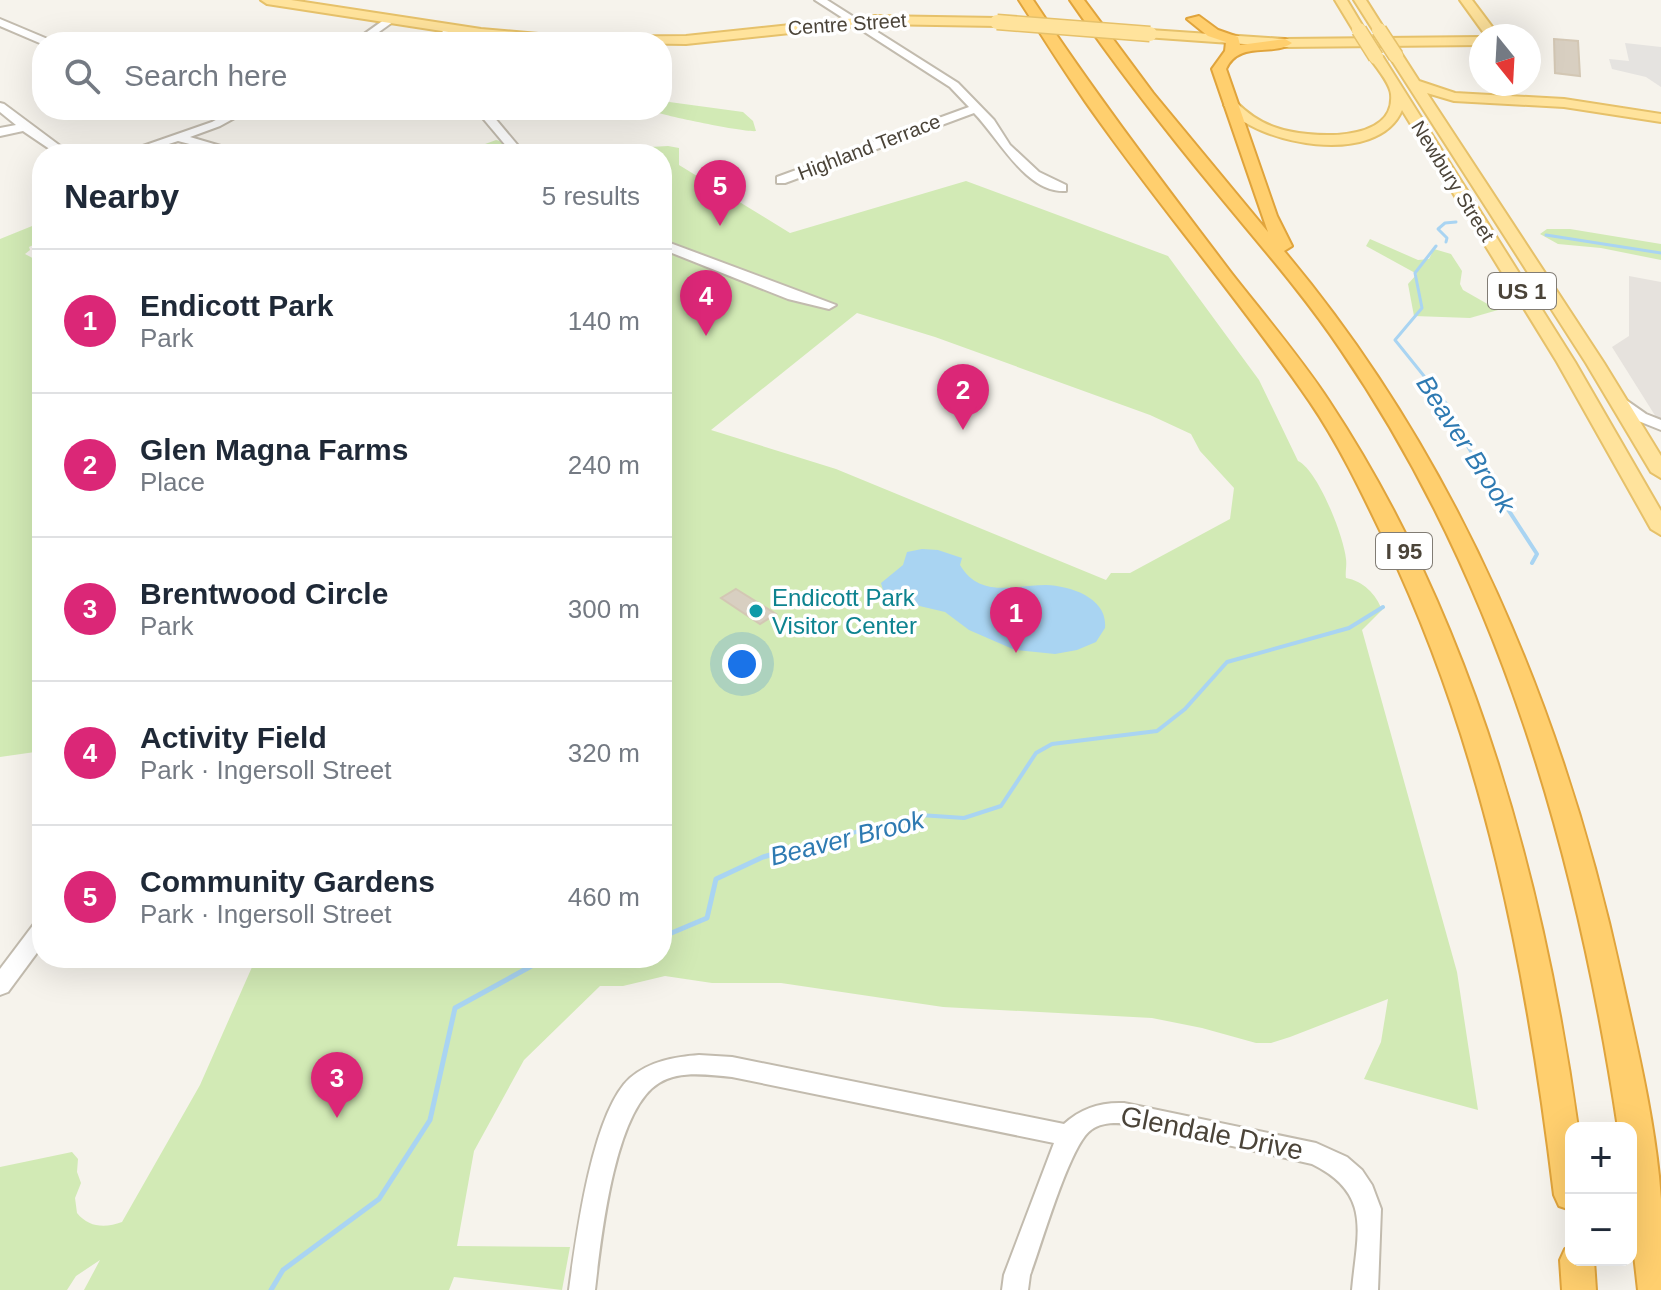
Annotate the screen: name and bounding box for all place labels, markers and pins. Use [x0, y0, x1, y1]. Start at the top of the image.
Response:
pin: 5 [694, 160, 746, 226]
pin: 4 [680, 270, 732, 336]
pin: 2 [937, 364, 989, 430]
place label: Endicott Park Visitor Center [772, 584, 917, 639]
pin: 1 [990, 587, 1042, 653]
marker: Endicott Park Visitor Center [747, 602, 765, 620]
pin: 3 [311, 1052, 363, 1118]

